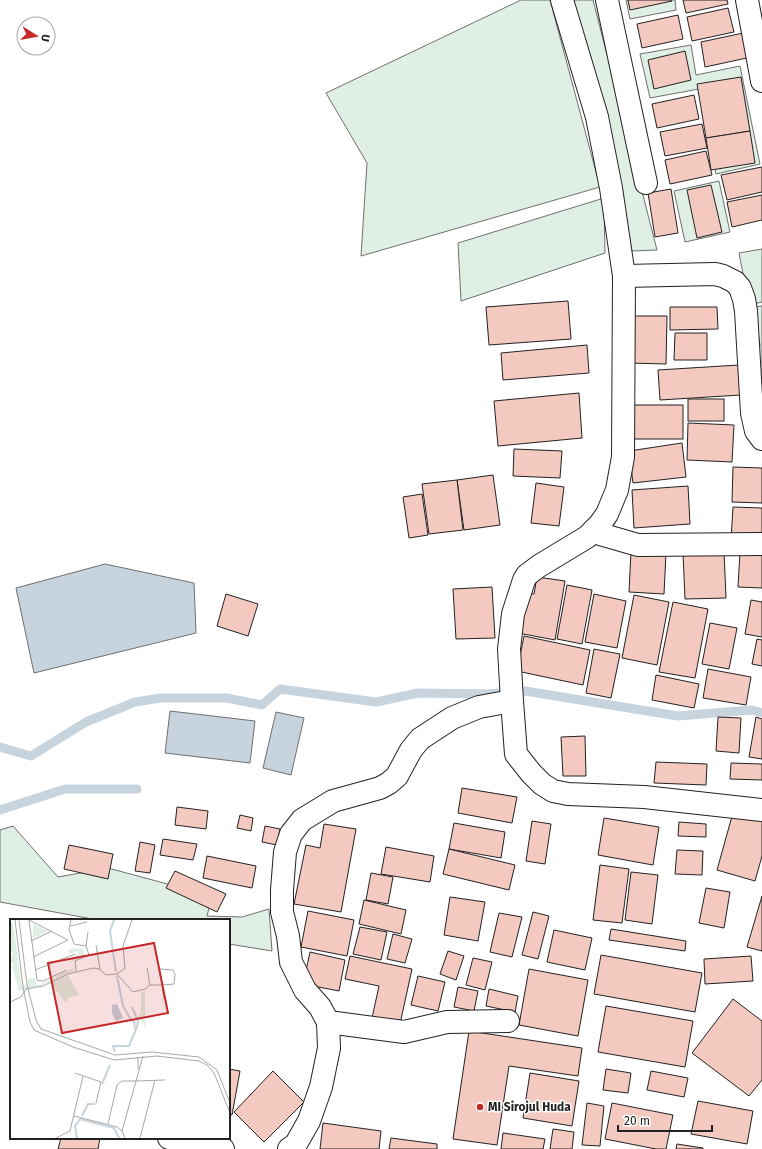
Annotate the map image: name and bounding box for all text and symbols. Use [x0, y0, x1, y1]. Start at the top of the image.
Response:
north arrow [16, 16, 56, 56]
text: U [38, 33, 52, 43]
inset map [10, 919, 230, 1139]
place label: MI Sirojul Huda [488, 1100, 571, 1114]
marker: MI Sirojul Huda [475, 1102, 485, 1112]
scale bar [618, 1107, 712, 1133]
text: 20 m [624, 1114, 650, 1128]

